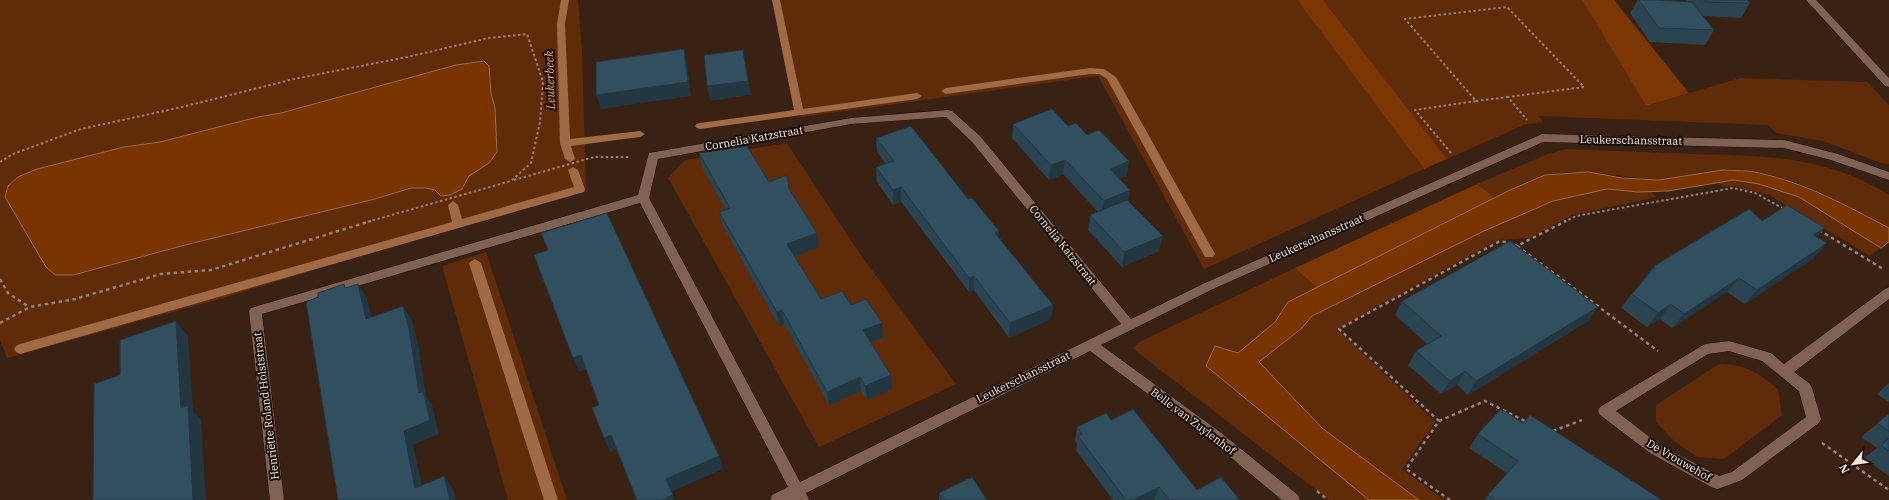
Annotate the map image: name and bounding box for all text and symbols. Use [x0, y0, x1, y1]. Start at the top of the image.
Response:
water label: Leukerbeek [541, 50, 558, 111]
street label: Cornelia Katzstraat [704, 122, 804, 153]
street label: Leukerschansstraat [1580, 132, 1682, 148]
street label: Cornelia Katzstraat [1026, 202, 1100, 288]
street label: Leukerschansstraat [1266, 211, 1366, 265]
street label: Henriëtte Roland Holststraat [250, 332, 282, 480]
street label: Leukerschansstraat [974, 348, 1072, 406]
street label: Belle van Zuylenhof [1148, 385, 1239, 458]
street label: De Vrouwehof [1644, 436, 1715, 485]
north arrow [1833, 444, 1873, 484]
text: N [1836, 461, 1852, 476]

